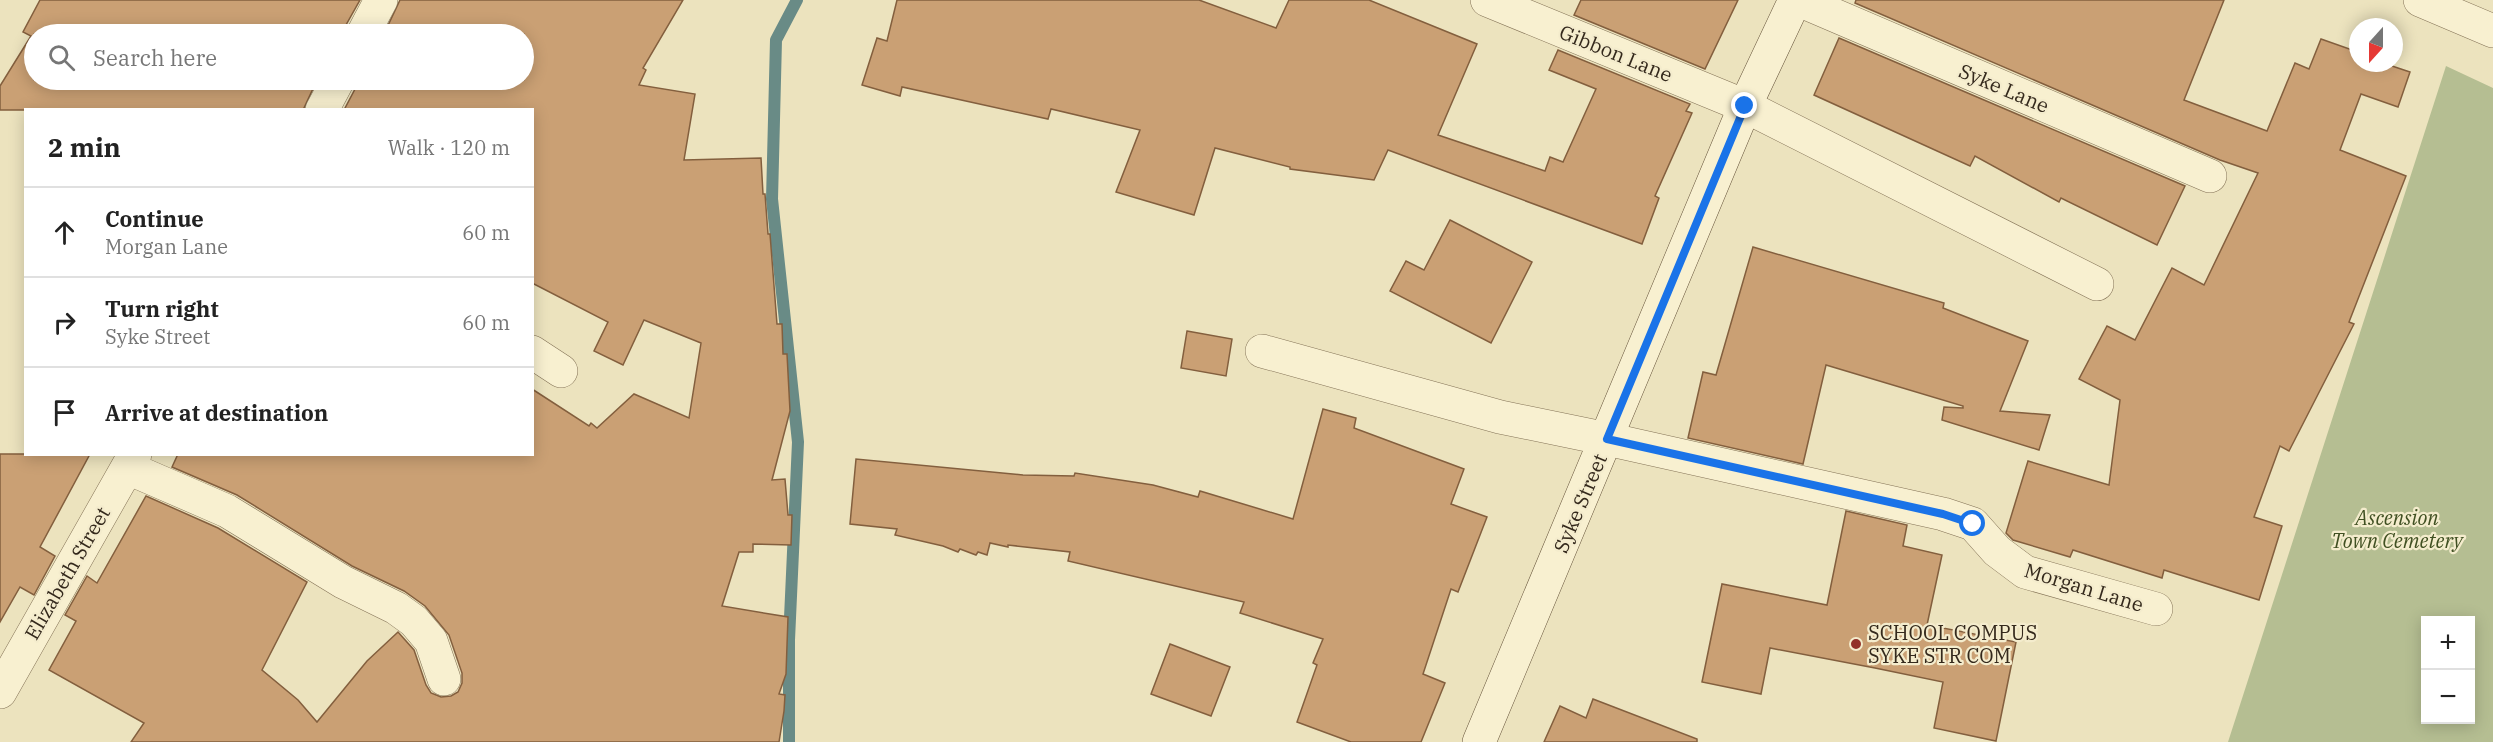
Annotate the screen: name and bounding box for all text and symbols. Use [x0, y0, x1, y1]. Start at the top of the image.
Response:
street label: Gibbon Lane [1555, 18, 1677, 88]
north arrow [2349, 18, 2403, 72]
search box [24, 24, 534, 90]
icon: search [45, 41, 78, 74]
text: Search here [93, 43, 217, 72]
street label: Syke Lane [1955, 57, 2053, 119]
route end [1731, 92, 1757, 118]
text: 2 min [48, 130, 121, 164]
text: Walk · 120 m [388, 134, 510, 161]
text: Continue [105, 204, 204, 233]
icon: ahead [48, 216, 81, 249]
text: 60 m [462, 219, 510, 246]
text: Morgan Lane [105, 233, 228, 260]
text: Turn right [105, 294, 219, 323]
icon: right [48, 306, 81, 339]
text: 60 m [462, 309, 510, 336]
text: Syke Street [105, 323, 210, 350]
icon: arrive [48, 396, 81, 429]
text: Arrive at destination [105, 398, 328, 427]
street label: Syke Street [1547, 449, 1613, 557]
street label: Elizabeth Street [18, 502, 116, 644]
park label: Ascension Town Cemetery [2331, 504, 2465, 554]
route start [1959, 510, 1985, 536]
street label: Morgan Lane [2021, 556, 2147, 618]
map controls [2421, 616, 2475, 724]
button: + [2421, 616, 2475, 670]
place label: SCHOOL COMPUS SYKE STR COM [1868, 619, 2037, 669]
marker: SCHOOL COMPUS SYKE STR COM [1849, 637, 1863, 651]
button: − [2421, 670, 2475, 724]

